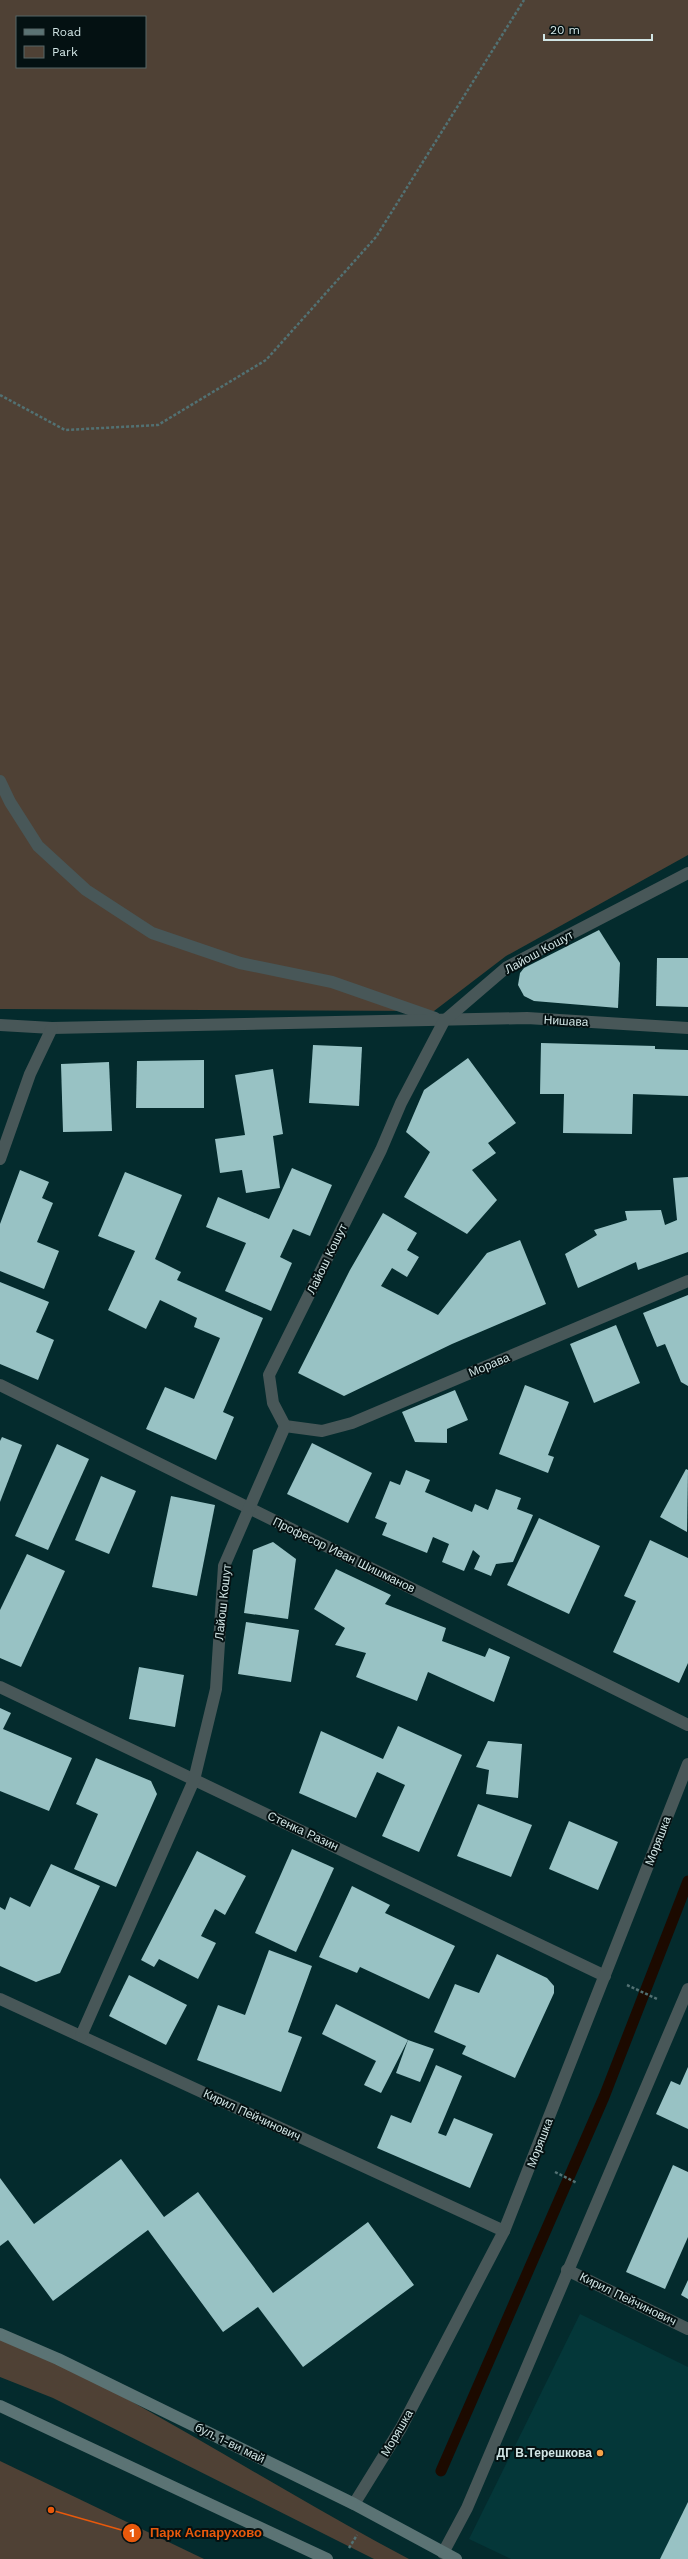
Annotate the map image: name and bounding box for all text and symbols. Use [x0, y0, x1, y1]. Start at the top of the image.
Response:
legend [16, 16, 146, 68]
scale bar [544, 16, 652, 42]
text: 20 m [550, 23, 580, 37]
text: Road [52, 25, 81, 39]
text: Park [52, 45, 78, 59]
street label: Лайош Кошут [502, 927, 576, 977]
street label: Нишава [543, 1013, 589, 1029]
street label: Лайош Кошут [304, 1221, 350, 1296]
street label: Морава [466, 1350, 512, 1380]
street label: Професор Иван Шишманов [271, 1514, 417, 1596]
street label: Лайош Кошут [212, 1563, 234, 1641]
street label: Стенка Разин [265, 1808, 341, 1854]
street label: Моряшка [642, 1814, 674, 1868]
street label: Кирил Пейчинович [201, 2086, 303, 2144]
street label: Моряшка [524, 2116, 556, 2170]
street label: Кирил Пейчинович [577, 2270, 679, 2328]
street label: Моряшка [378, 2407, 416, 2459]
street label: бул. 1-ви май [193, 2420, 267, 2466]
place label: ДГ В.Терешкова [497, 2446, 592, 2460]
marker: ДГ В.Терешкова [595, 2448, 605, 2458]
callout: Парк Аспарухово [122, 2520, 270, 2545]
text: Парк Аспарухово [150, 2525, 262, 2540]
text: 1 [129, 2526, 135, 2540]

